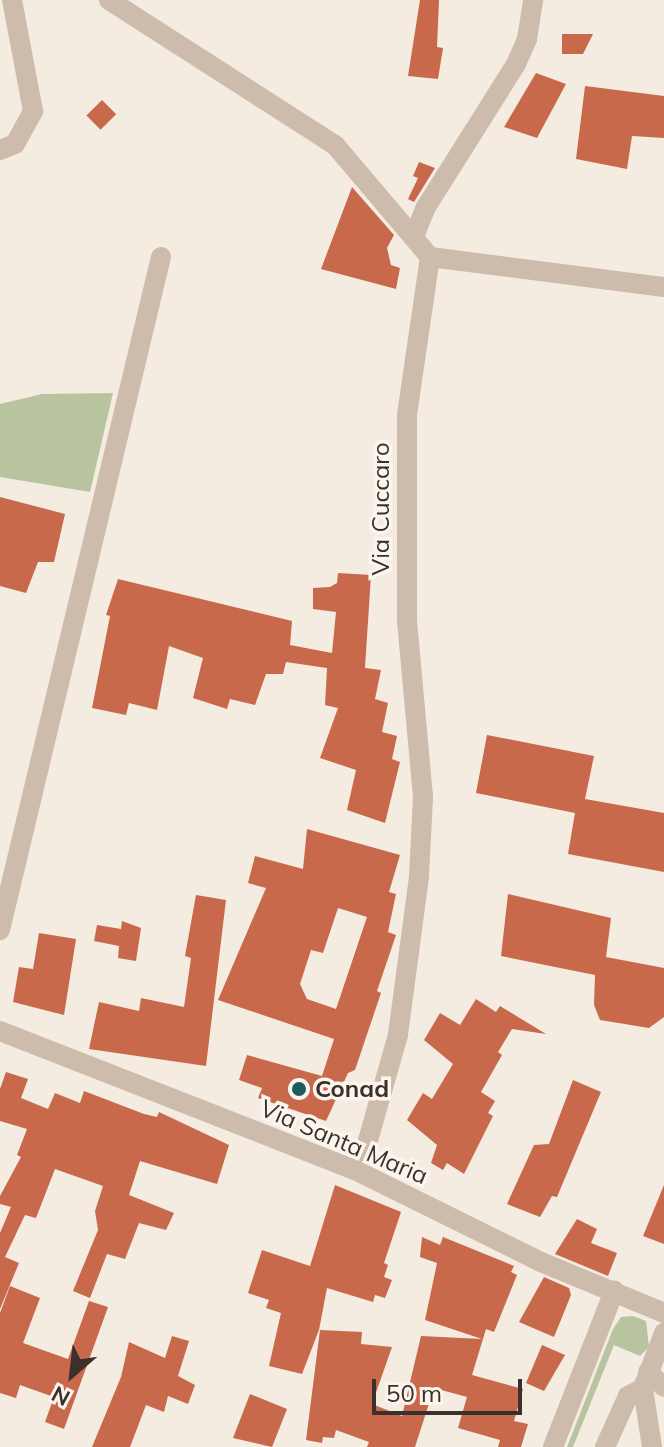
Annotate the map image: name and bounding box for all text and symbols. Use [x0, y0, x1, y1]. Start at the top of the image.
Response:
street label: Via Cuccaro [367, 442, 395, 576]
place label: Conad [315, 1075, 389, 1103]
marker: Conad [290, 1080, 308, 1098]
street label: Via Santa Maria [256, 1094, 432, 1190]
north arrow [32, 1335, 112, 1415]
scale bar [376, 1363, 526, 1413]
text: 50 m [386, 1378, 442, 1408]
text: N [47, 1380, 75, 1412]

